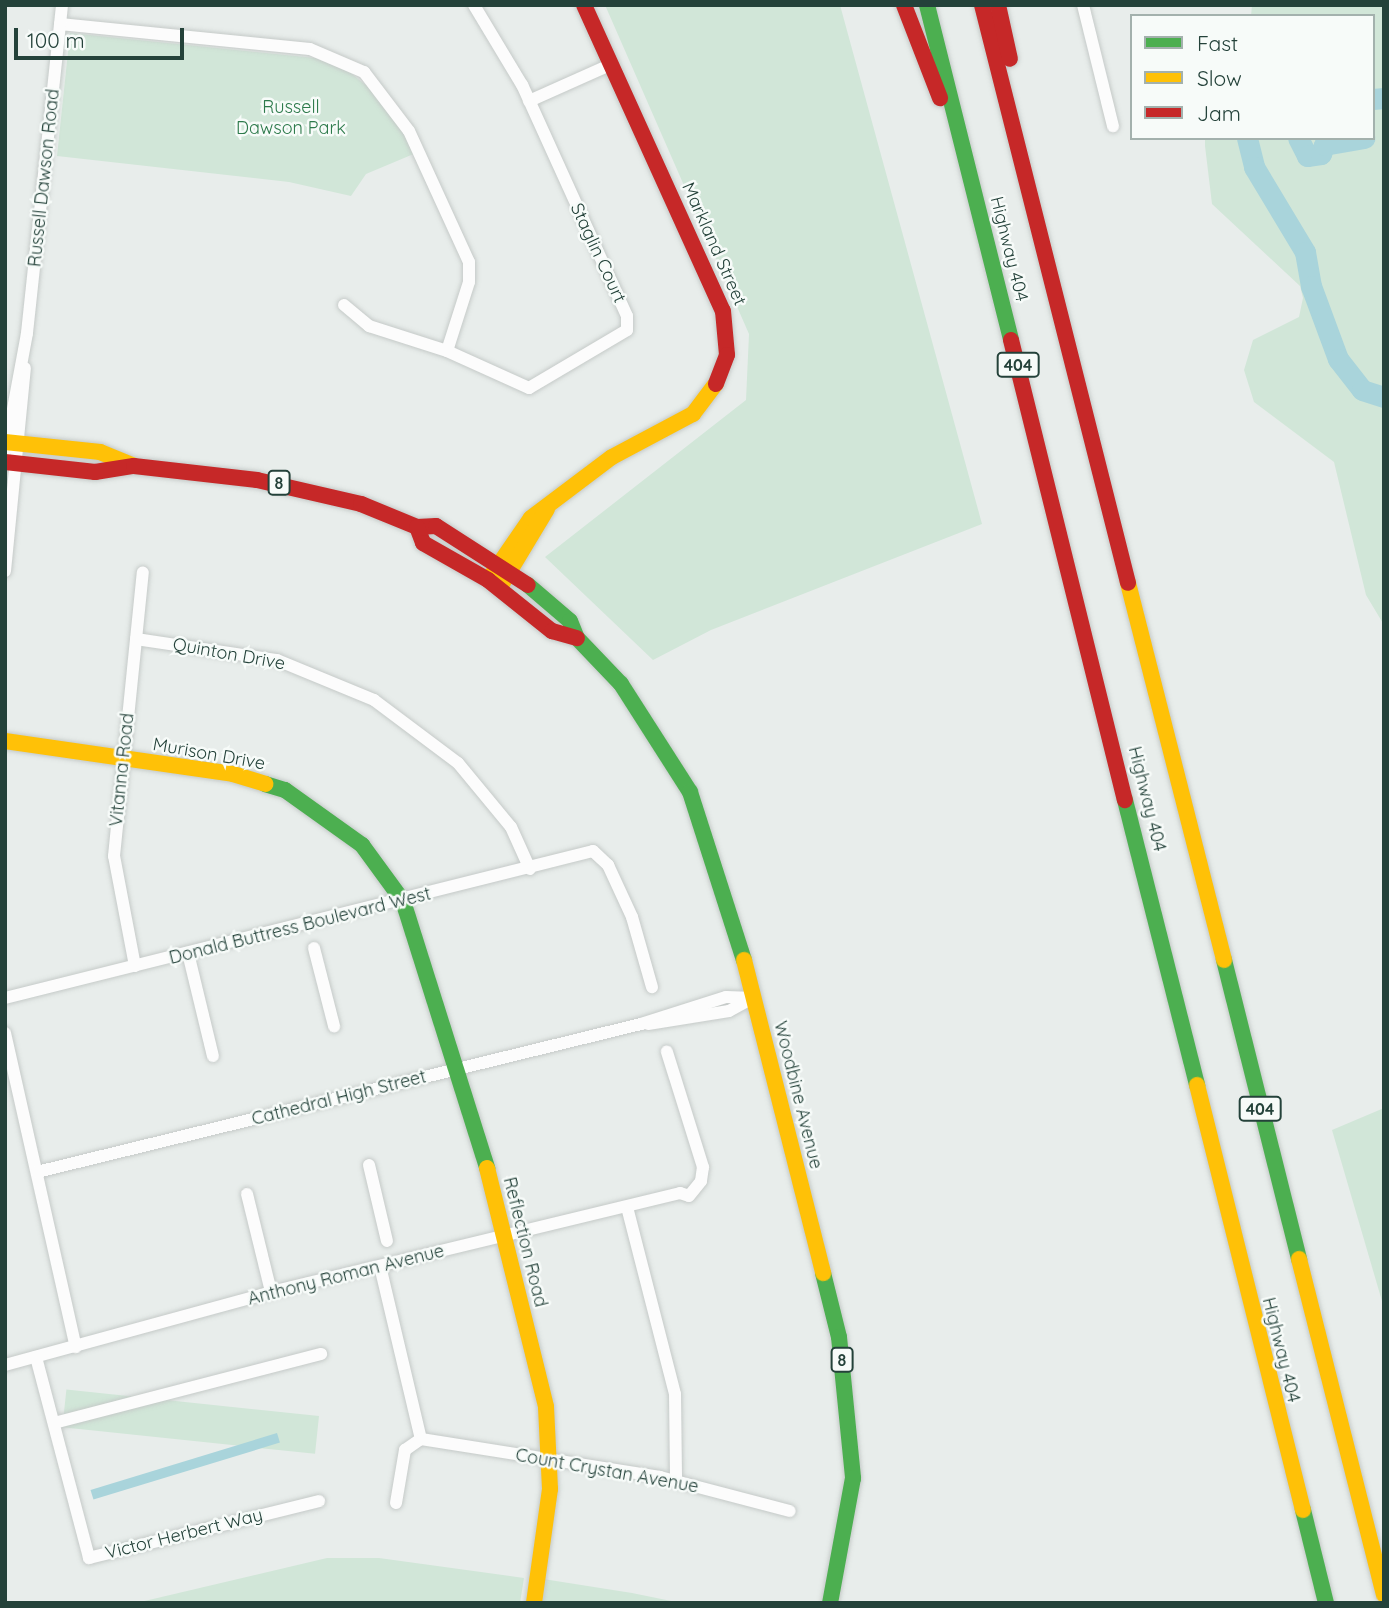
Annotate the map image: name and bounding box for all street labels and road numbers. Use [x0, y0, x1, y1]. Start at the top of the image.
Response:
street label: Russell Dawson Road [24, 88, 64, 268]
street label: Markland Street [677, 179, 751, 309]
street label: Highway 404 [986, 194, 1032, 304]
street label: Staglin Court [565, 200, 631, 306]
road number: 404 [995, 352, 1041, 378]
road number: 8 [267, 470, 291, 496]
street label: Quinton Drive [171, 633, 287, 675]
street label: Vitanna Road [105, 712, 139, 828]
street label: Murison Drive [151, 733, 267, 775]
street label: Highway 404 [1124, 744, 1170, 854]
street label: Donald Buttress Boulevard West [167, 883, 433, 969]
street label: Woodbine Avenue [769, 1019, 827, 1171]
street label: Cathedral High Street [249, 1066, 429, 1130]
road number: 404 [1237, 1096, 1283, 1121]
street label: Reflection Road [498, 1175, 552, 1309]
street label: Anthony Roman Avenue [246, 1240, 446, 1310]
street label: Highway 404 [1258, 1295, 1304, 1405]
road number: 8 [830, 1348, 854, 1372]
street label: Count Crystan Avenue [514, 1444, 700, 1498]
street label: Victor Herbert Way [103, 1504, 265, 1564]

